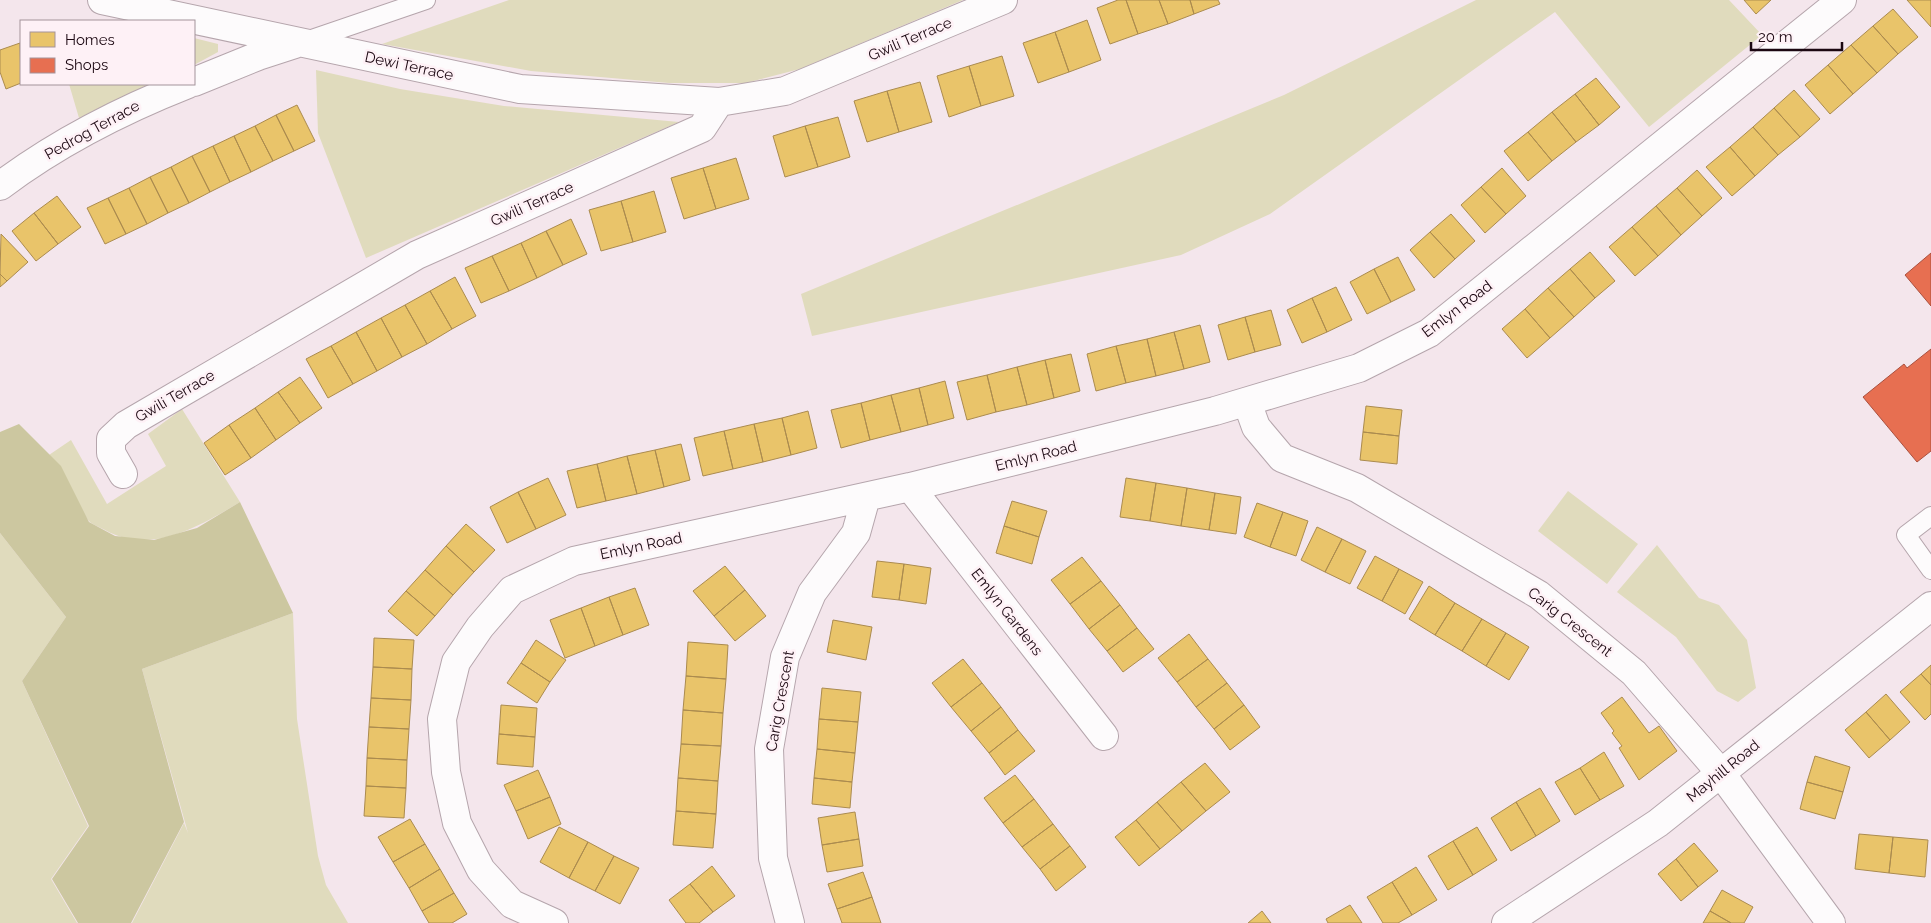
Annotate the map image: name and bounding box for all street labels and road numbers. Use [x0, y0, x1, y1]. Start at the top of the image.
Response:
street label: Gwili Terrace [866, 13, 955, 65]
street label: Dewi Terrace [363, 48, 455, 84]
street label: Pedrog Terrace [41, 96, 143, 164]
street label: Gwili Terrace [488, 178, 576, 230]
street label: Emlyn Road [1418, 277, 1496, 341]
street label: Gwili Terrace [132, 366, 218, 426]
street label: Emlyn Road [993, 437, 1079, 475]
street label: Emlyn Road [598, 529, 684, 563]
street label: Emlyn Gardens [967, 565, 1047, 659]
street label: Carig Crescent [1524, 583, 1616, 661]
street label: Carig Crescent [762, 649, 798, 753]
street label: Mayhill Road [1683, 736, 1763, 806]

